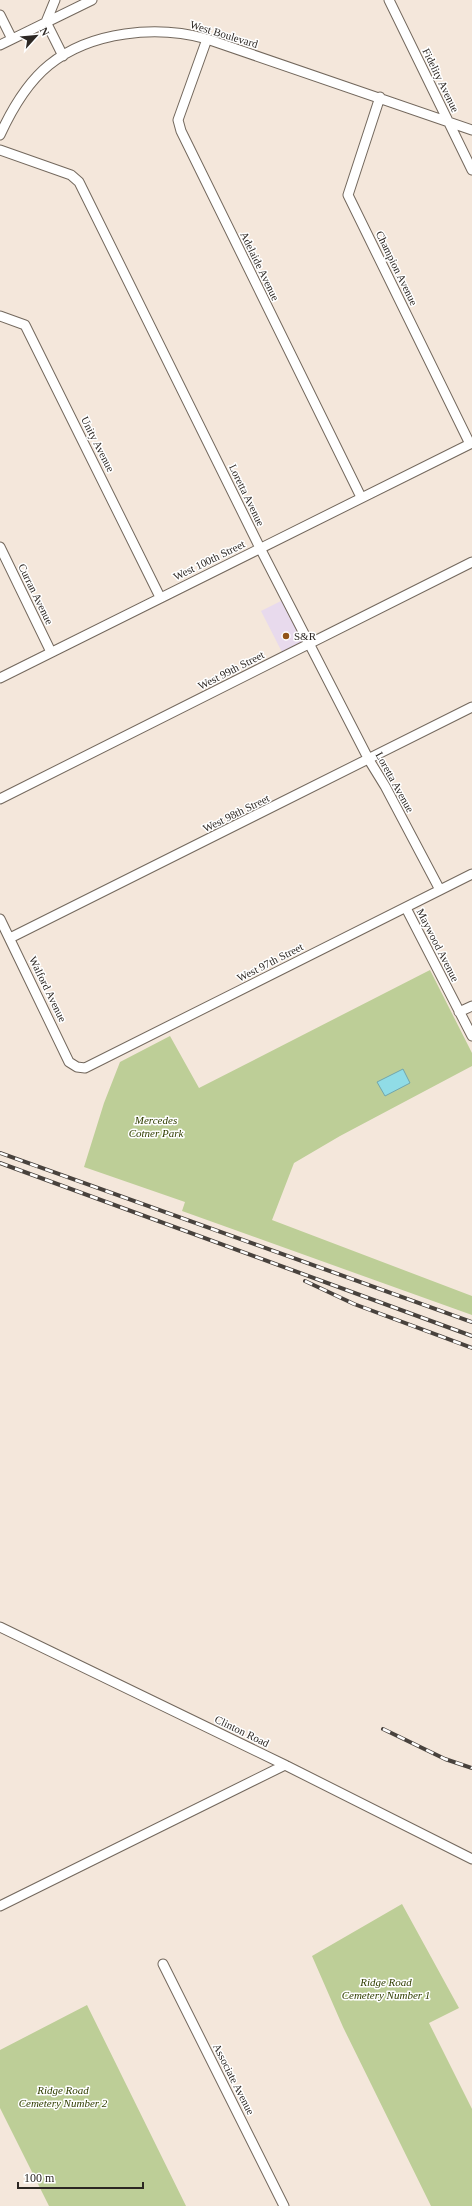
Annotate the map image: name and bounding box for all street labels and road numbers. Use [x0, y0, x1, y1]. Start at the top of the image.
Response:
street label: West Boulevard [189, 18, 260, 50]
street label: Fidelity Avenue [420, 46, 462, 114]
street label: Champion Avenue [374, 229, 420, 307]
street label: Adelaide Avenue [238, 230, 282, 303]
street label: Unity Avenue [79, 414, 117, 474]
street label: Loretta Avenue [227, 462, 267, 528]
street label: West 100th Street [171, 538, 247, 582]
street label: Curran Avenue [16, 562, 56, 626]
street label: West 99th Street [196, 648, 266, 692]
street label: Loretta Avenue [373, 750, 417, 814]
street label: West 98th Street [201, 792, 271, 834]
street label: Maywood Avenue [414, 907, 462, 984]
street label: West 97th Street [235, 940, 305, 984]
street label: Walford Avenue [27, 954, 69, 1024]
street label: Clinton Road [213, 1713, 272, 1750]
street label: Associate Avenue [211, 2041, 257, 2117]

